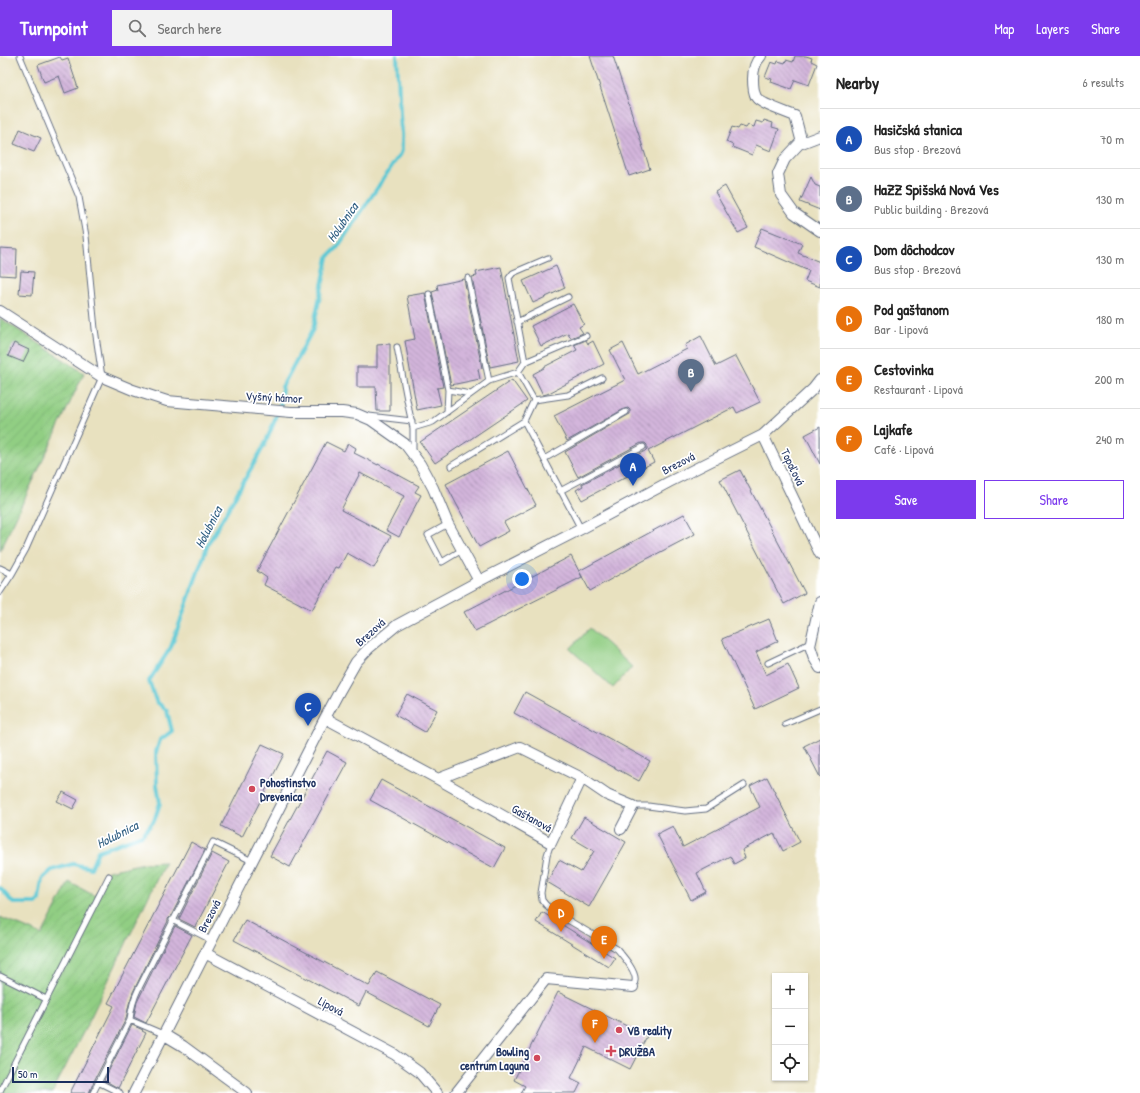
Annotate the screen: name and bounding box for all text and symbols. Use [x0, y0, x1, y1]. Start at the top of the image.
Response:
search box [112, 10, 392, 46]
text: Turnpoint [20, 15, 88, 41]
icon: search [126, 17, 148, 39]
text: Search here [158, 18, 222, 39]
text: Map [994, 19, 1014, 38]
text: Layers [1036, 19, 1069, 38]
text: Share [1091, 19, 1120, 38]
text: Nearby [836, 71, 879, 94]
text: 6 results [1083, 73, 1124, 91]
text: Hasičská stanica [874, 119, 962, 140]
text: A [846, 130, 852, 148]
text: 70 m [1100, 130, 1124, 148]
text: Bus stop · Brezová [874, 140, 961, 158]
text: HaZZ Spišská Nová Ves [874, 179, 999, 200]
text: B [846, 190, 852, 208]
text: 130 m [1096, 190, 1124, 208]
water label: Holubnica [322, 197, 363, 245]
text: Public building · Brezová [874, 200, 988, 218]
text: Dom dôchodcov [874, 239, 955, 260]
text: C [845, 250, 853, 268]
text: 130 m [1096, 250, 1124, 268]
text: Bus stop · Brezová [874, 260, 961, 278]
text: Pod gaštanom [874, 299, 949, 320]
text: D [846, 310, 852, 328]
text: 180 m [1096, 310, 1124, 328]
text: Bar · Lipová [874, 320, 928, 338]
pin: B [678, 359, 704, 392]
text: Cestovinka [874, 359, 933, 380]
text: E [846, 370, 852, 388]
text: 200 m [1094, 370, 1124, 388]
text: Restaurant · Lipová [874, 380, 963, 398]
street label: Vyšný hámor [245, 387, 303, 407]
text: Lajkafe [874, 419, 912, 440]
text: F [847, 430, 851, 448]
text: 240 m [1095, 430, 1124, 448]
text: Café · Lipová [874, 440, 934, 458]
street label: Topoľová [777, 446, 809, 489]
street label: Brezová [659, 447, 698, 479]
pin: A [620, 453, 646, 486]
button: Save [836, 480, 976, 519]
button: Share [984, 480, 1124, 519]
water label: Holubnica [190, 501, 227, 551]
your location [512, 569, 532, 589]
street label: Brezová [351, 614, 389, 650]
pin: C [295, 693, 321, 726]
place label: Pohostinstvo Drevenica [260, 774, 316, 805]
marker: Pohostinstvo Drevenica [247, 784, 257, 794]
street label: Gaštanová [509, 800, 555, 836]
water label: Holubnica [93, 815, 143, 852]
street label: Brezová [193, 896, 225, 935]
pin: D [548, 899, 574, 932]
pin: E [591, 926, 617, 959]
map controls [772, 973, 808, 1081]
button: + [772, 973, 808, 1009]
street label: Lipová [315, 992, 347, 1020]
button: − [772, 1009, 808, 1045]
pin: F [582, 1010, 608, 1043]
place label: VB reality [627, 1022, 672, 1040]
marker: VB reality [614, 1025, 624, 1035]
place label: Bowling centrum Laguna [460, 1043, 530, 1075]
place label: DRUŽBA [619, 1043, 655, 1060]
button: locate [772, 1045, 808, 1081]
marker: DRUŽBA [606, 1046, 616, 1056]
marker: Bowling centrum Laguna [532, 1053, 542, 1063]
scale bar [12, 1065, 109, 1084]
text: 50 m [18, 1067, 38, 1081]

